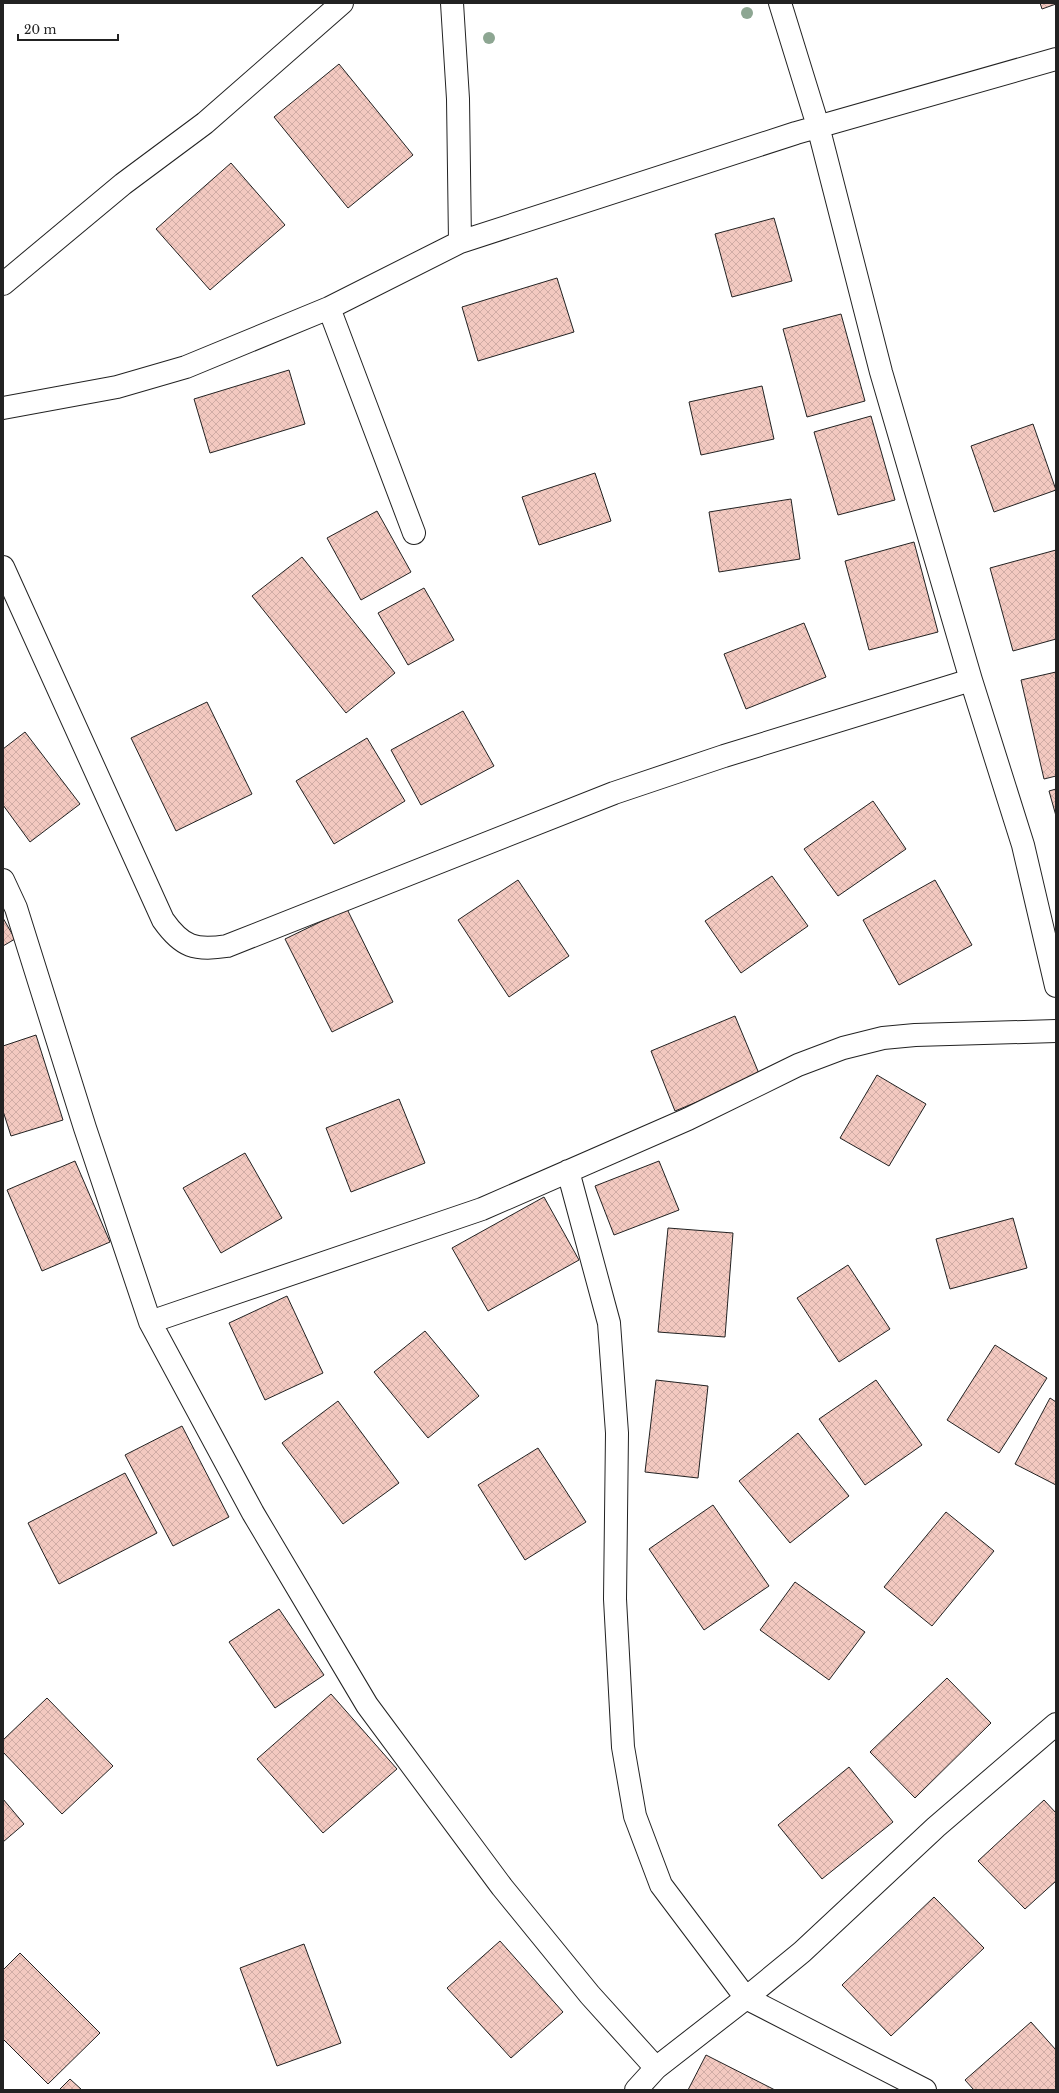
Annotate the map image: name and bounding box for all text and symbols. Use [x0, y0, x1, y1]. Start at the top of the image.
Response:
scale bar [18, 16, 118, 42]
text: 20 m [24, 22, 56, 37]

